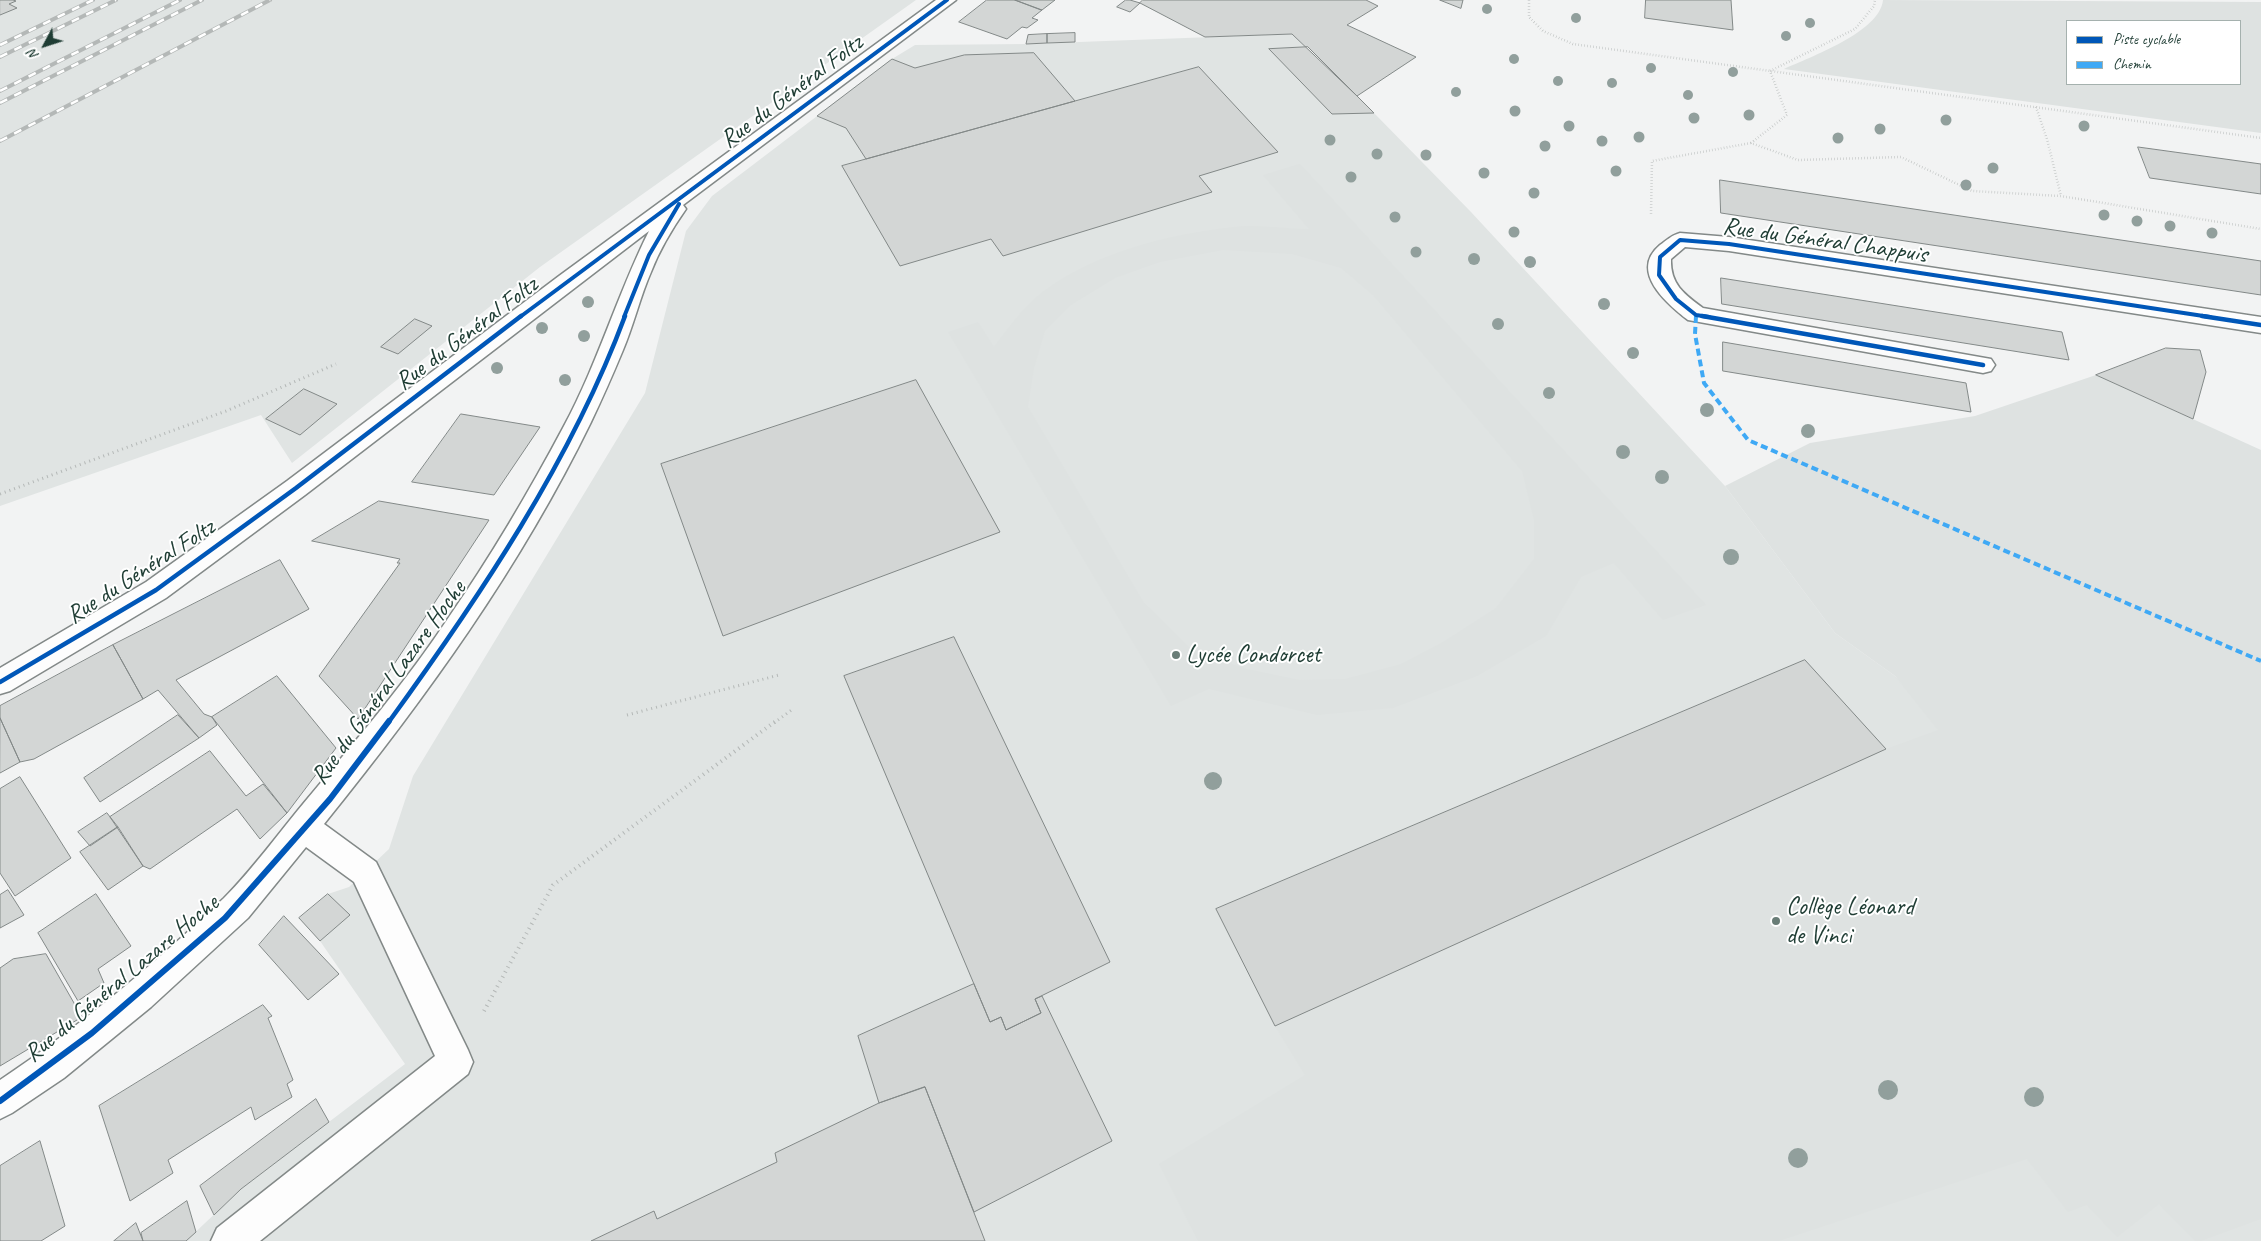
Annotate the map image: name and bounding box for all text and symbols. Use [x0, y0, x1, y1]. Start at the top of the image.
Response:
north arrow [20, 20, 70, 70]
legend [2066, 20, 2241, 85]
street label: Rue du Général Foltz [715, 29, 869, 155]
text: Piste cyclable [2113, 30, 2180, 49]
text: N [24, 46, 42, 64]
text: Chemin [2113, 55, 2151, 74]
street label: Rue du Général Chappuis [1721, 212, 1929, 270]
street label: Rue du Général Foltz [390, 271, 544, 397]
street label: Rue du Général Foltz [61, 513, 221, 631]
street label: Rue du Général Lazare Hoche [305, 575, 473, 791]
place label: Lycée Condorcet [1186, 640, 1321, 670]
marker: Lycée Condorcet [1170, 649, 1182, 661]
street label: Rue du Général Lazare Hoche [19, 889, 225, 1069]
place label: Collège Léonard de Vinci [1786, 892, 1914, 951]
marker: Collège Léonard de Vinci [1770, 915, 1782, 927]

